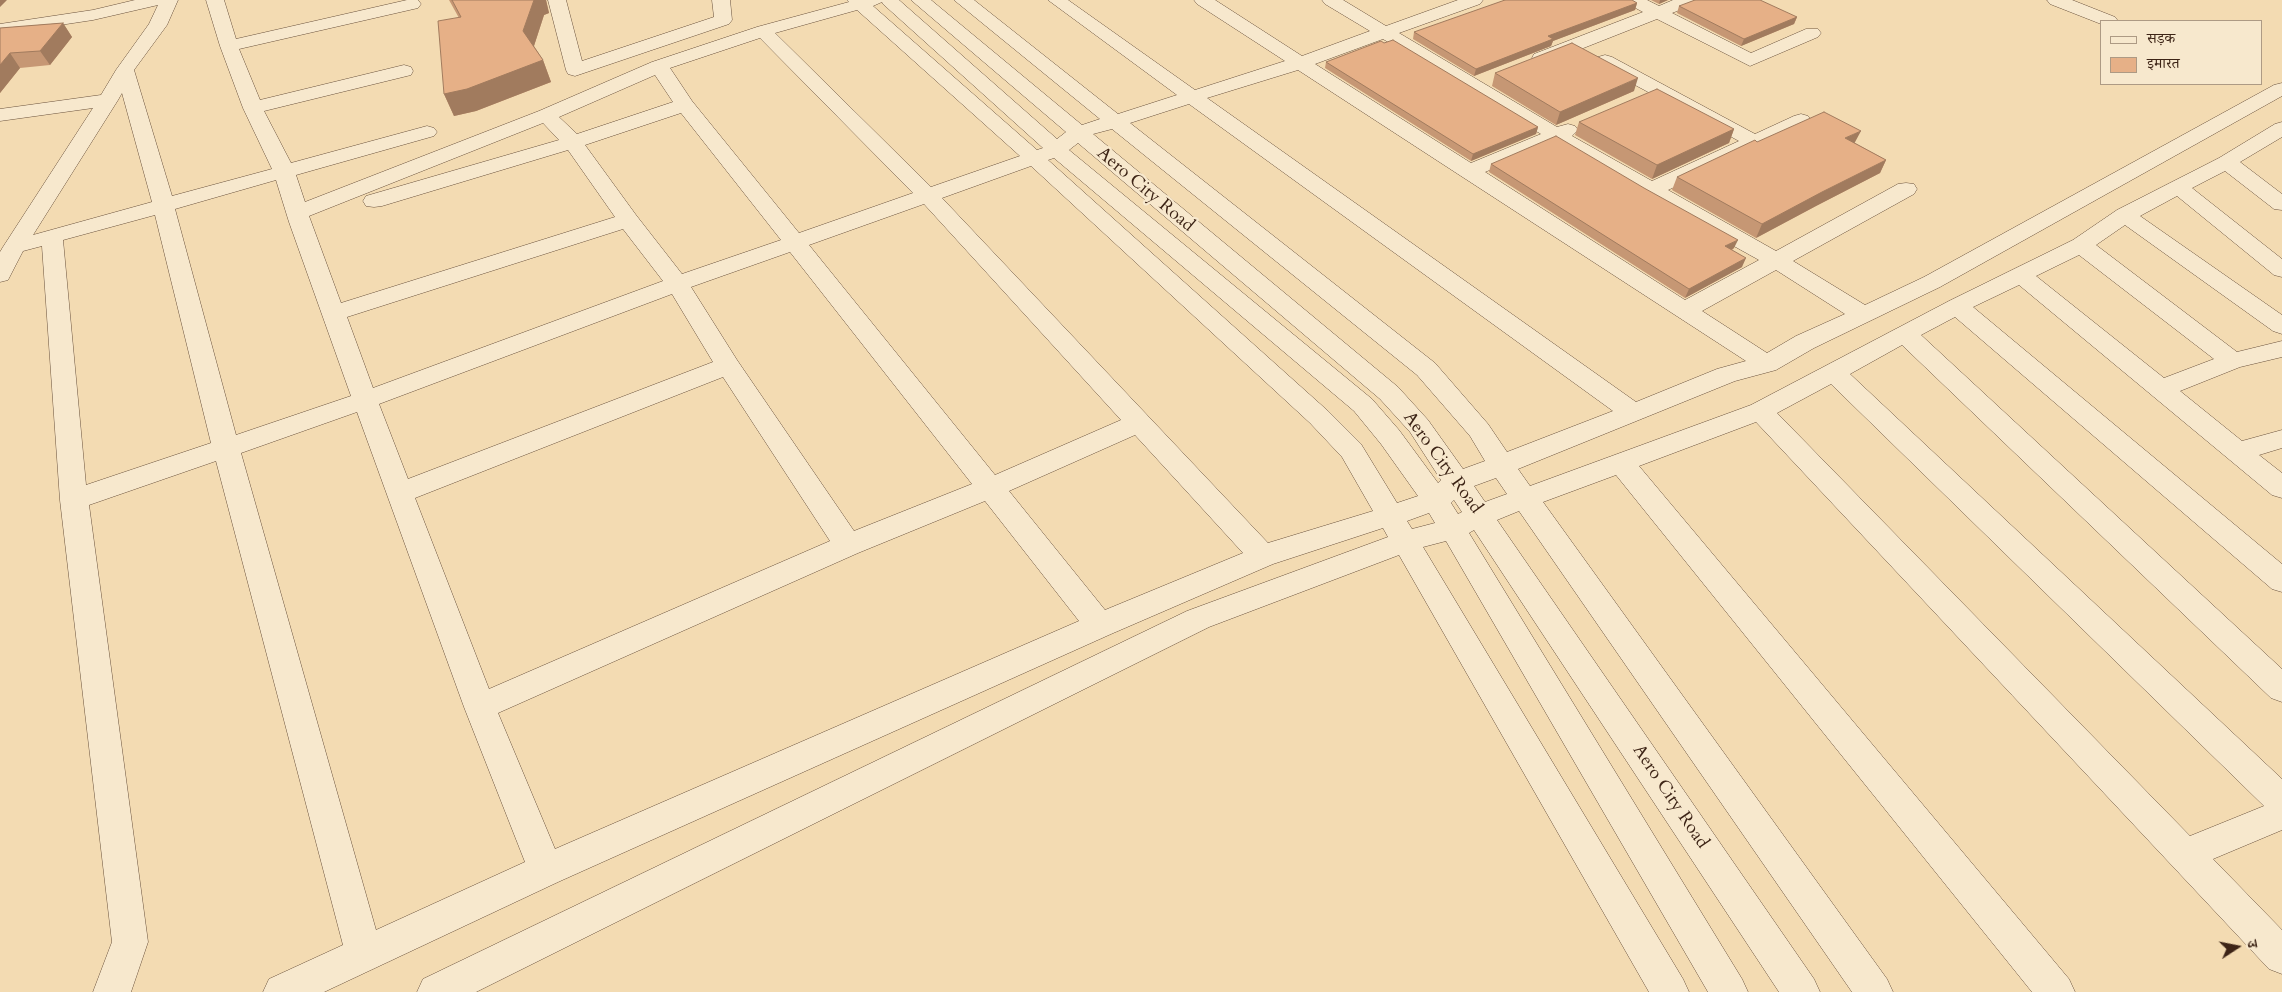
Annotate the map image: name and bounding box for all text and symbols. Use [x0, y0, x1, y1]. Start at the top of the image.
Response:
legend [2100, 20, 2262, 85]
text: सड़क [2147, 28, 2175, 48]
text: इमारत [2147, 53, 2180, 73]
street label: Aero City Road [1092, 143, 1198, 237]
street label: Aero City Road [1398, 408, 1486, 518]
street label: Aero City Road [1627, 741, 1713, 853]
north arrow [2212, 922, 2262, 972]
text: उ [2242, 939, 2262, 949]

